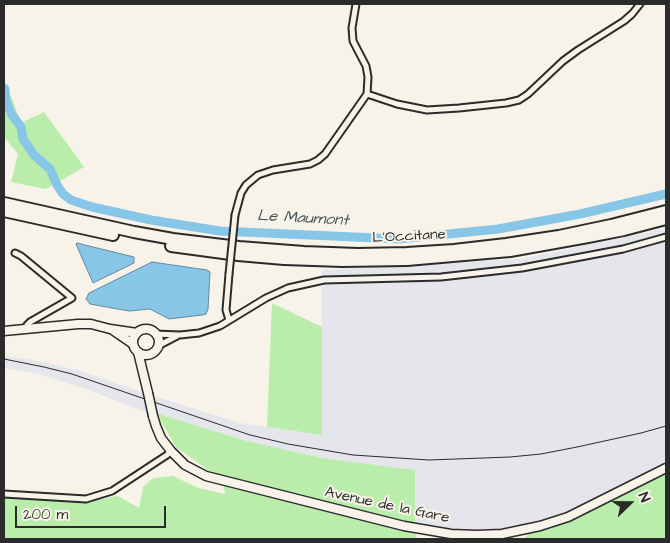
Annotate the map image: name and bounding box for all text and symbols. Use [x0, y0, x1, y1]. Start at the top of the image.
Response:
water label: Le Maumont [257, 207, 349, 231]
street label: L'Occitane [372, 226, 446, 248]
north arrow [605, 478, 655, 528]
street label: Avenue de la Gare [323, 484, 451, 528]
text: N [633, 490, 655, 505]
scale bar [18, 496, 169, 528]
text: 200 m [23, 504, 68, 525]

